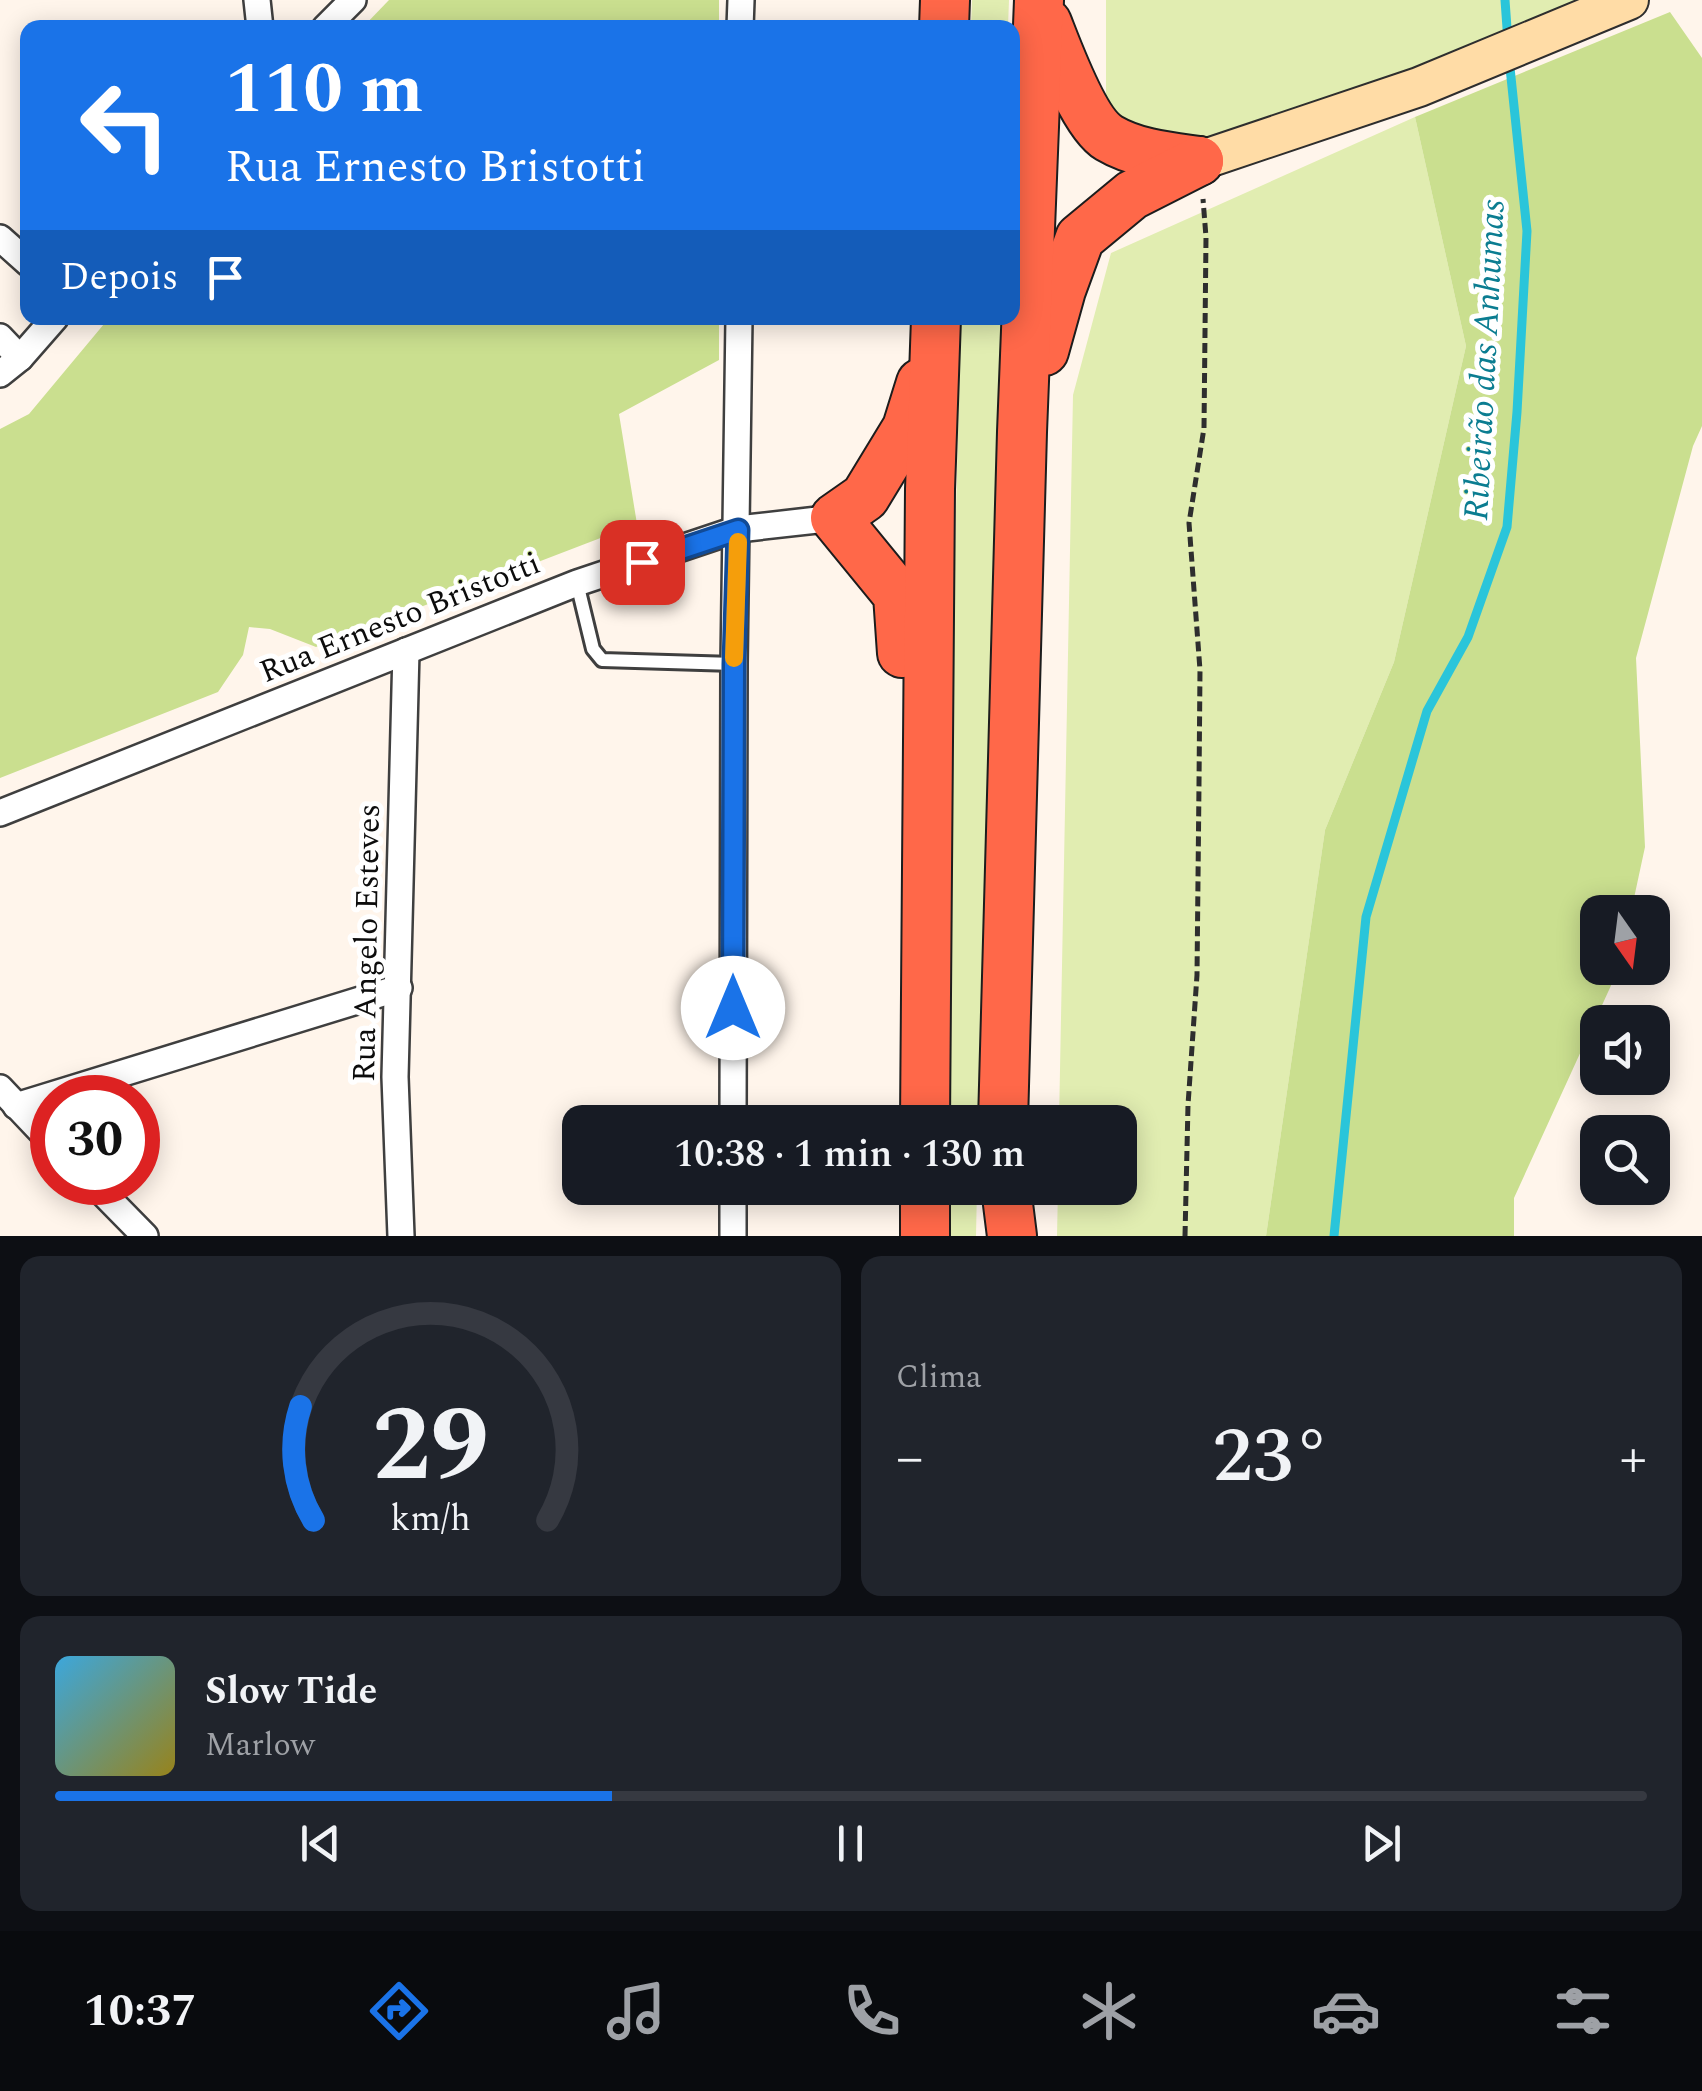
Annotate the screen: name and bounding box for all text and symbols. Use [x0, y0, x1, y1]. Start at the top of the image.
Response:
text: 110 m [225, 37, 423, 143]
icon: left [60, 60, 190, 190]
text: Rua Ernesto Bristotti [225, 133, 646, 202]
water label: Ribeirão das Anhumas [1450, 198, 1520, 522]
text: Depois [60, 249, 178, 307]
icon: arrive [198, 250, 253, 305]
pin [600, 520, 685, 605]
icon: arrive [615, 535, 670, 590]
street label: Rua Ernesto Bristotti [252, 539, 548, 697]
street label: Rua Angelo Esteves [340, 803, 394, 1083]
north arrow [1580, 895, 1670, 985]
map controls [1580, 895, 1670, 1205]
position arrow [681, 956, 785, 1060]
button: sound [1580, 1005, 1670, 1095]
speed limit sign: 30 [30, 1075, 160, 1205]
button: search [1580, 1115, 1670, 1205]
text: 10:38 · 1 min · 130 m [674, 1126, 1025, 1184]
text: Clima [896, 1353, 982, 1402]
text: 29 [372, 1368, 489, 1526]
text: 23° [1213, 1401, 1330, 1515]
text: − [896, 1417, 924, 1500]
text: + [1619, 1417, 1647, 1500]
text: km/h [390, 1492, 471, 1547]
text: Slow Tide [205, 1663, 377, 1721]
text: Marlow [205, 1721, 315, 1770]
icon: previous [293, 1816, 348, 1871]
icon: pause [823, 1816, 878, 1871]
icon: next [1354, 1816, 1409, 1871]
icon: directions [364, 1976, 434, 2046]
icon: music [601, 1976, 671, 2046]
icon: phone [837, 1976, 907, 2046]
icon: climate [1074, 1976, 1144, 2046]
icon: car [1311, 1976, 1381, 2046]
icon: filters [1548, 1976, 1618, 2046]
text: 10:37 [83, 1977, 197, 2046]

